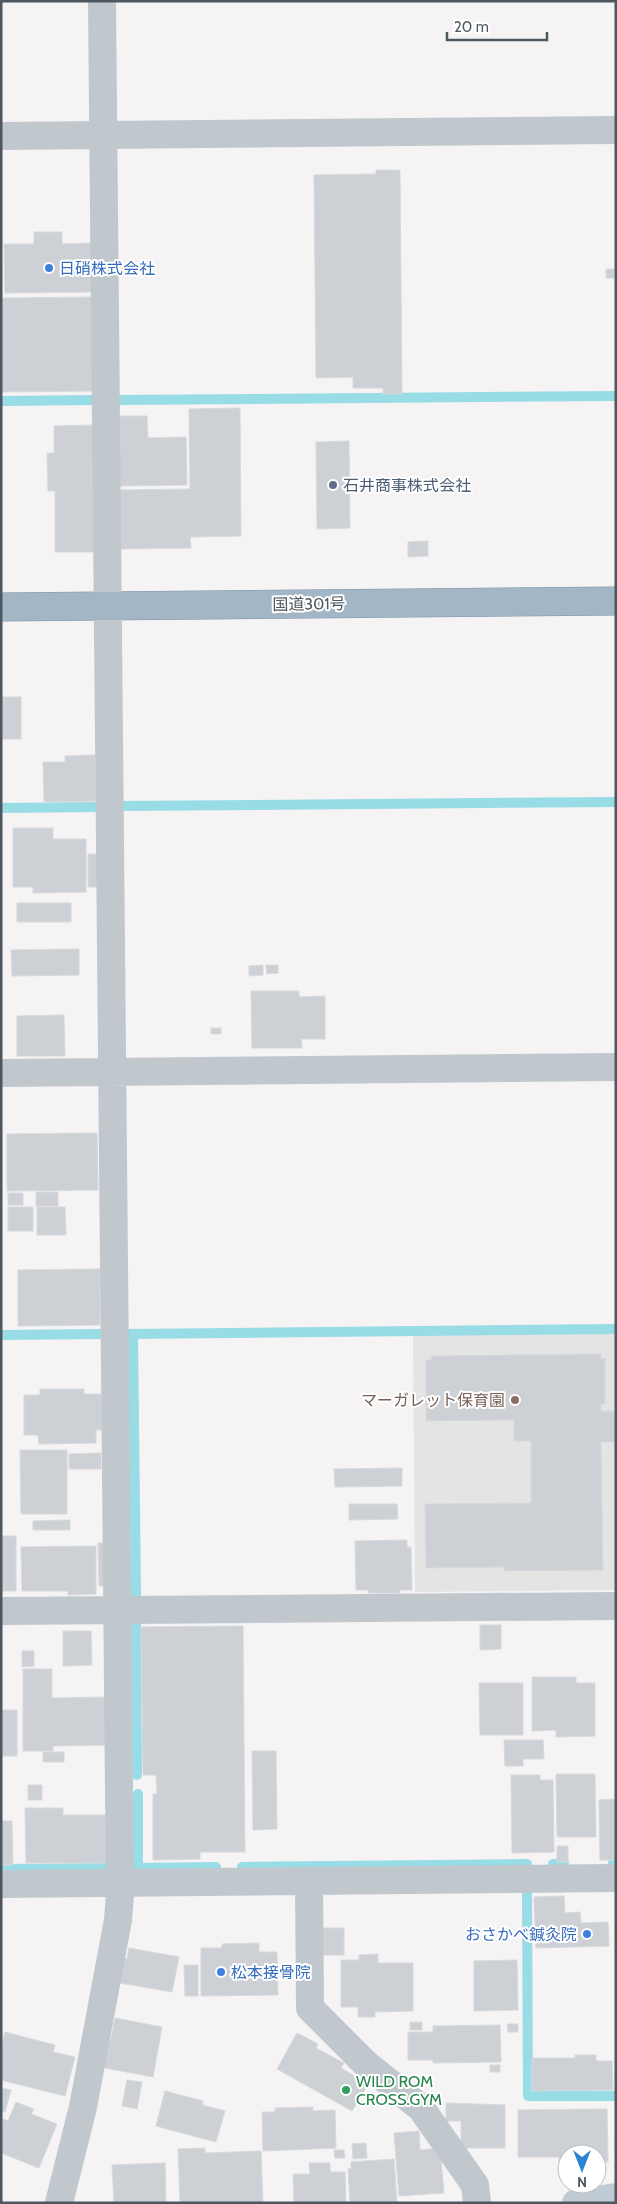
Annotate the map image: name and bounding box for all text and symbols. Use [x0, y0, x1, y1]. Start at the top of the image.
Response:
scale bar [447, 10, 547, 42]
text: 20 m [454, 18, 489, 36]
place label: 日硝株式会社 [59, 259, 155, 278]
marker: 日硝株式会社 [43, 262, 55, 274]
place label: 石井商事株式会社 [343, 476, 471, 495]
marker: 石井商事株式会社 [327, 479, 339, 491]
street label: 国道301号 [272, 594, 346, 614]
place label: マーガレット保育園 [361, 1391, 505, 1410]
marker: マーガレット保育園 [509, 1394, 521, 1406]
place label: おさかべ鍼灸院 [465, 1925, 577, 1944]
marker: おさかべ鍼灸院 [581, 1928, 593, 1940]
place label: 松本接骨院 [231, 1963, 311, 1982]
marker: 松本接骨院 [215, 1966, 227, 1978]
place label: WILD ROM CROSS.GYM [356, 2072, 442, 2109]
marker: WILD ROM CROSS.GYM [340, 2084, 352, 2096]
north arrow [557, 2144, 607, 2194]
text: N [577, 2173, 587, 2191]

